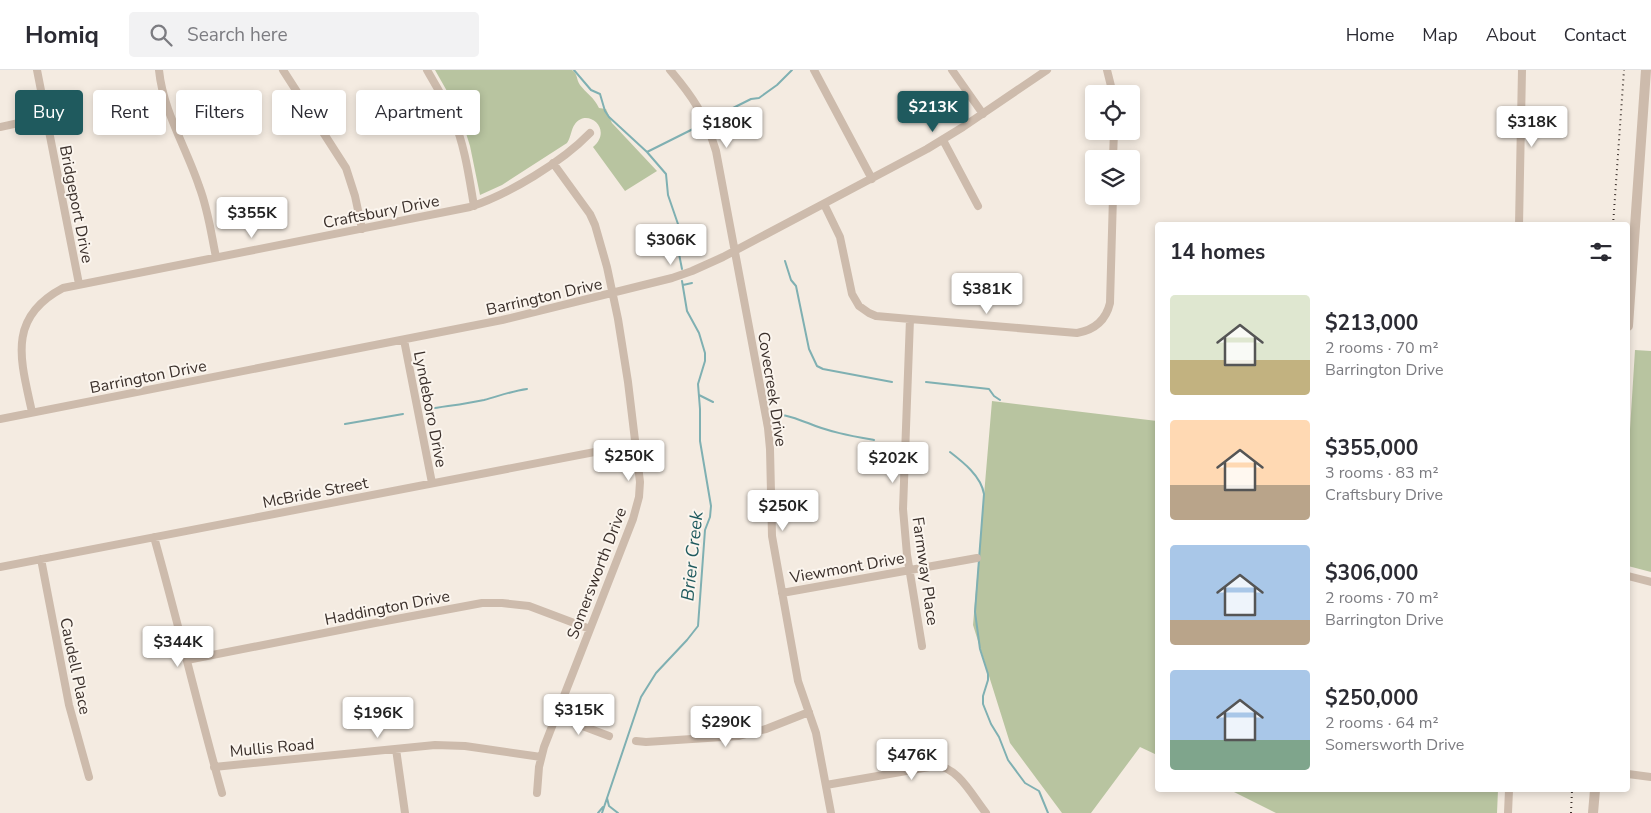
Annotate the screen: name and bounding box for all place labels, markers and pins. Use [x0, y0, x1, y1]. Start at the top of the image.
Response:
pin: $213K [898, 90, 968, 133]
pin: $180K [692, 106, 762, 149]
pin: $318K [1497, 106, 1567, 148]
pin: $355K [217, 196, 287, 239]
pin: $306K [636, 224, 706, 266]
pin: $381K [952, 272, 1022, 315]
pin: $250K [594, 440, 664, 482]
pin: $202K [858, 442, 928, 484]
pin: $250K [748, 490, 818, 532]
pin: $344K [143, 626, 213, 668]
pin: $315K [544, 694, 614, 736]
pin: $196K [343, 696, 413, 739]
pin: $290K [691, 706, 761, 748]
pin: $476K [877, 738, 947, 781]

